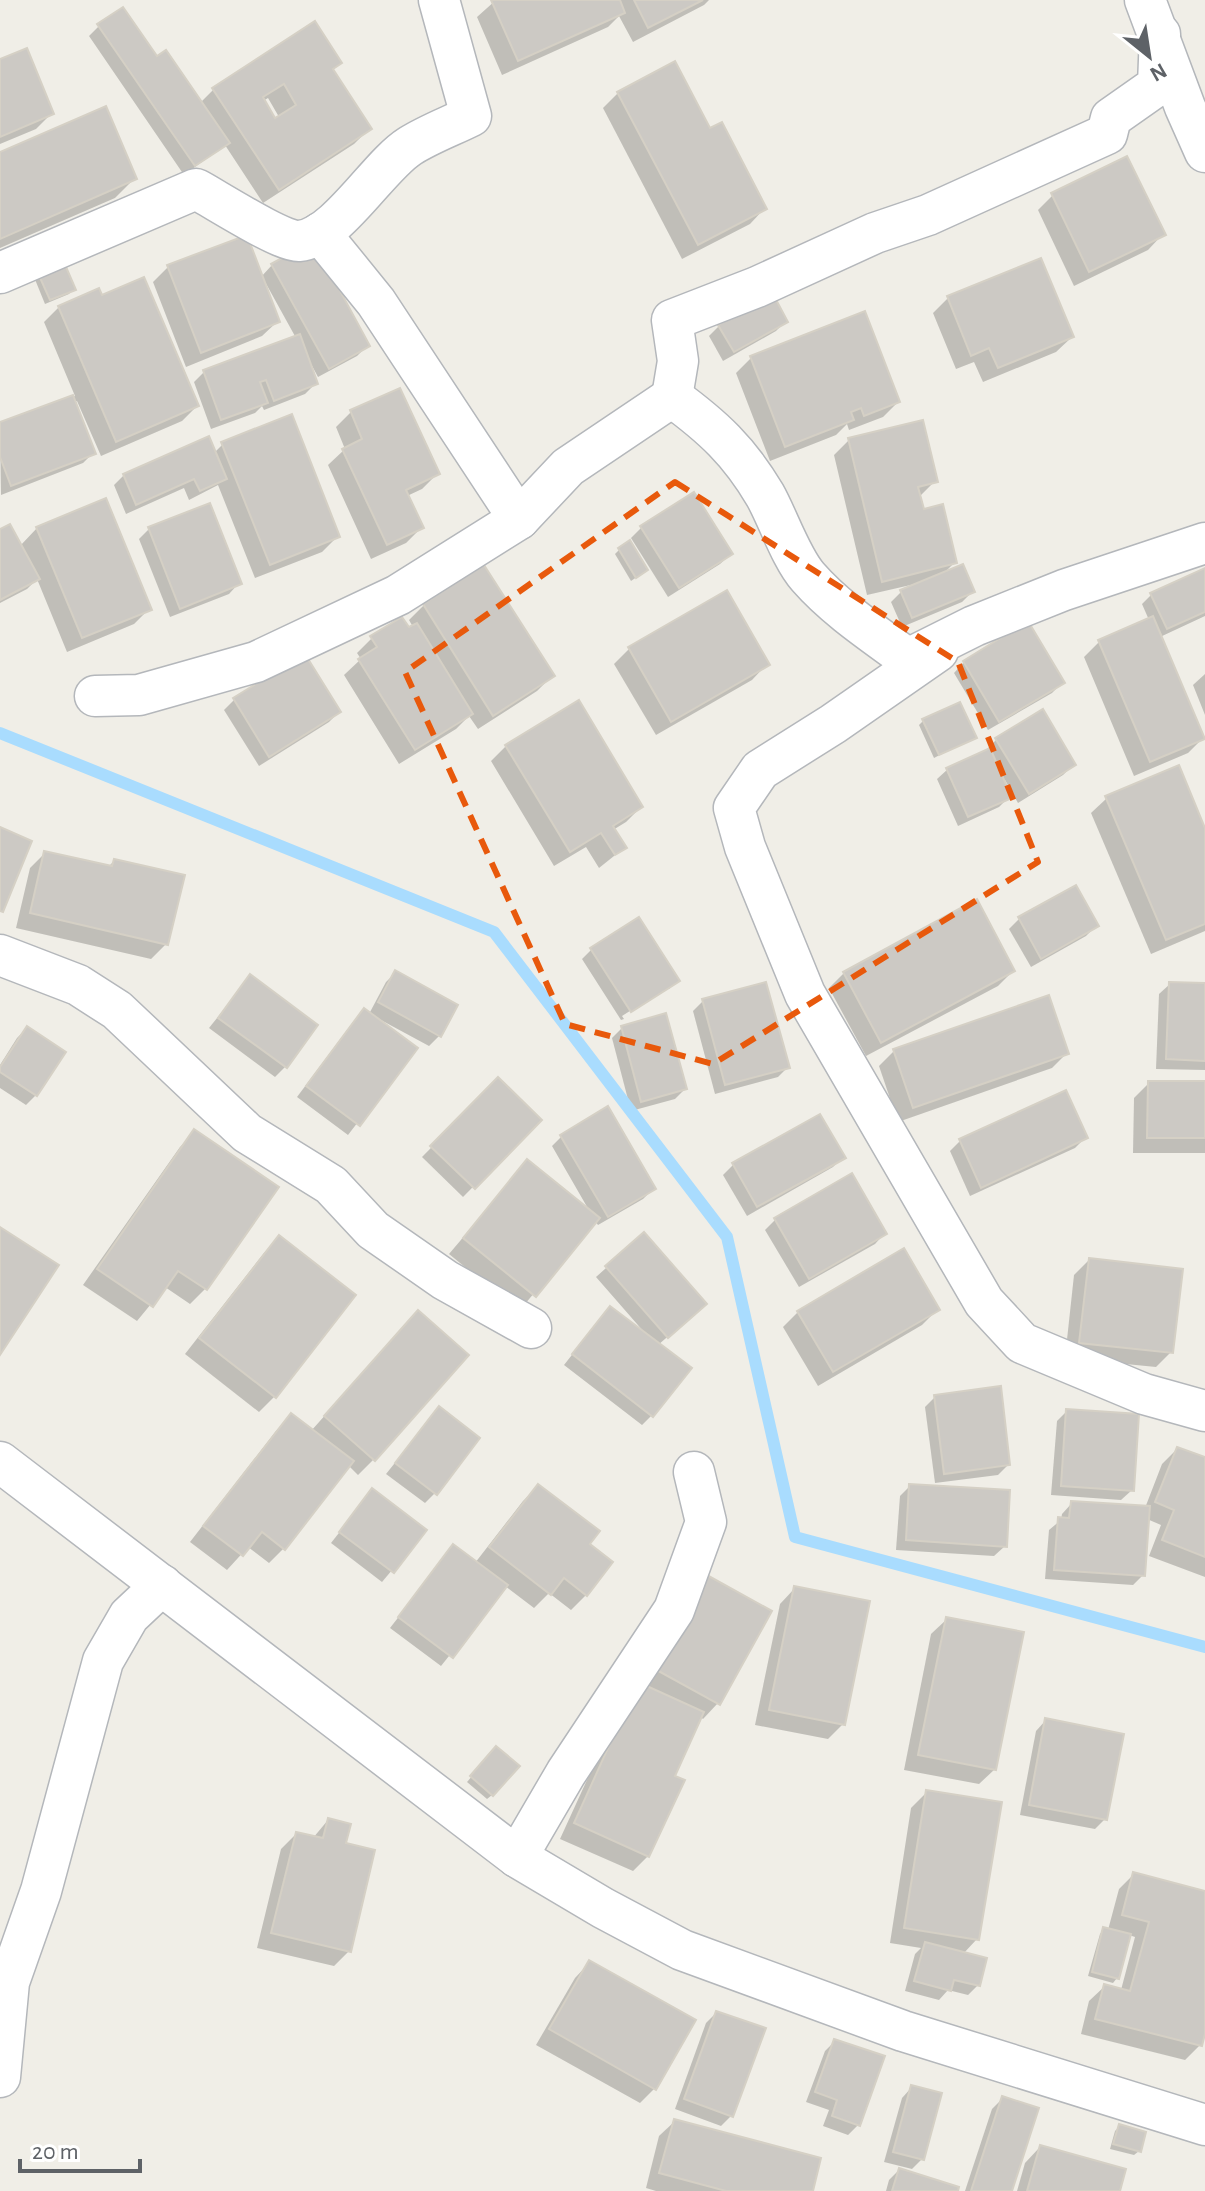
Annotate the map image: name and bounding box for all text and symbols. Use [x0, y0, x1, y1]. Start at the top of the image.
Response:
north arrow [1109, 16, 1189, 96]
text: N [1146, 59, 1171, 86]
scale bar [20, 2123, 140, 2173]
text: 20 m [32, 2140, 79, 2164]

